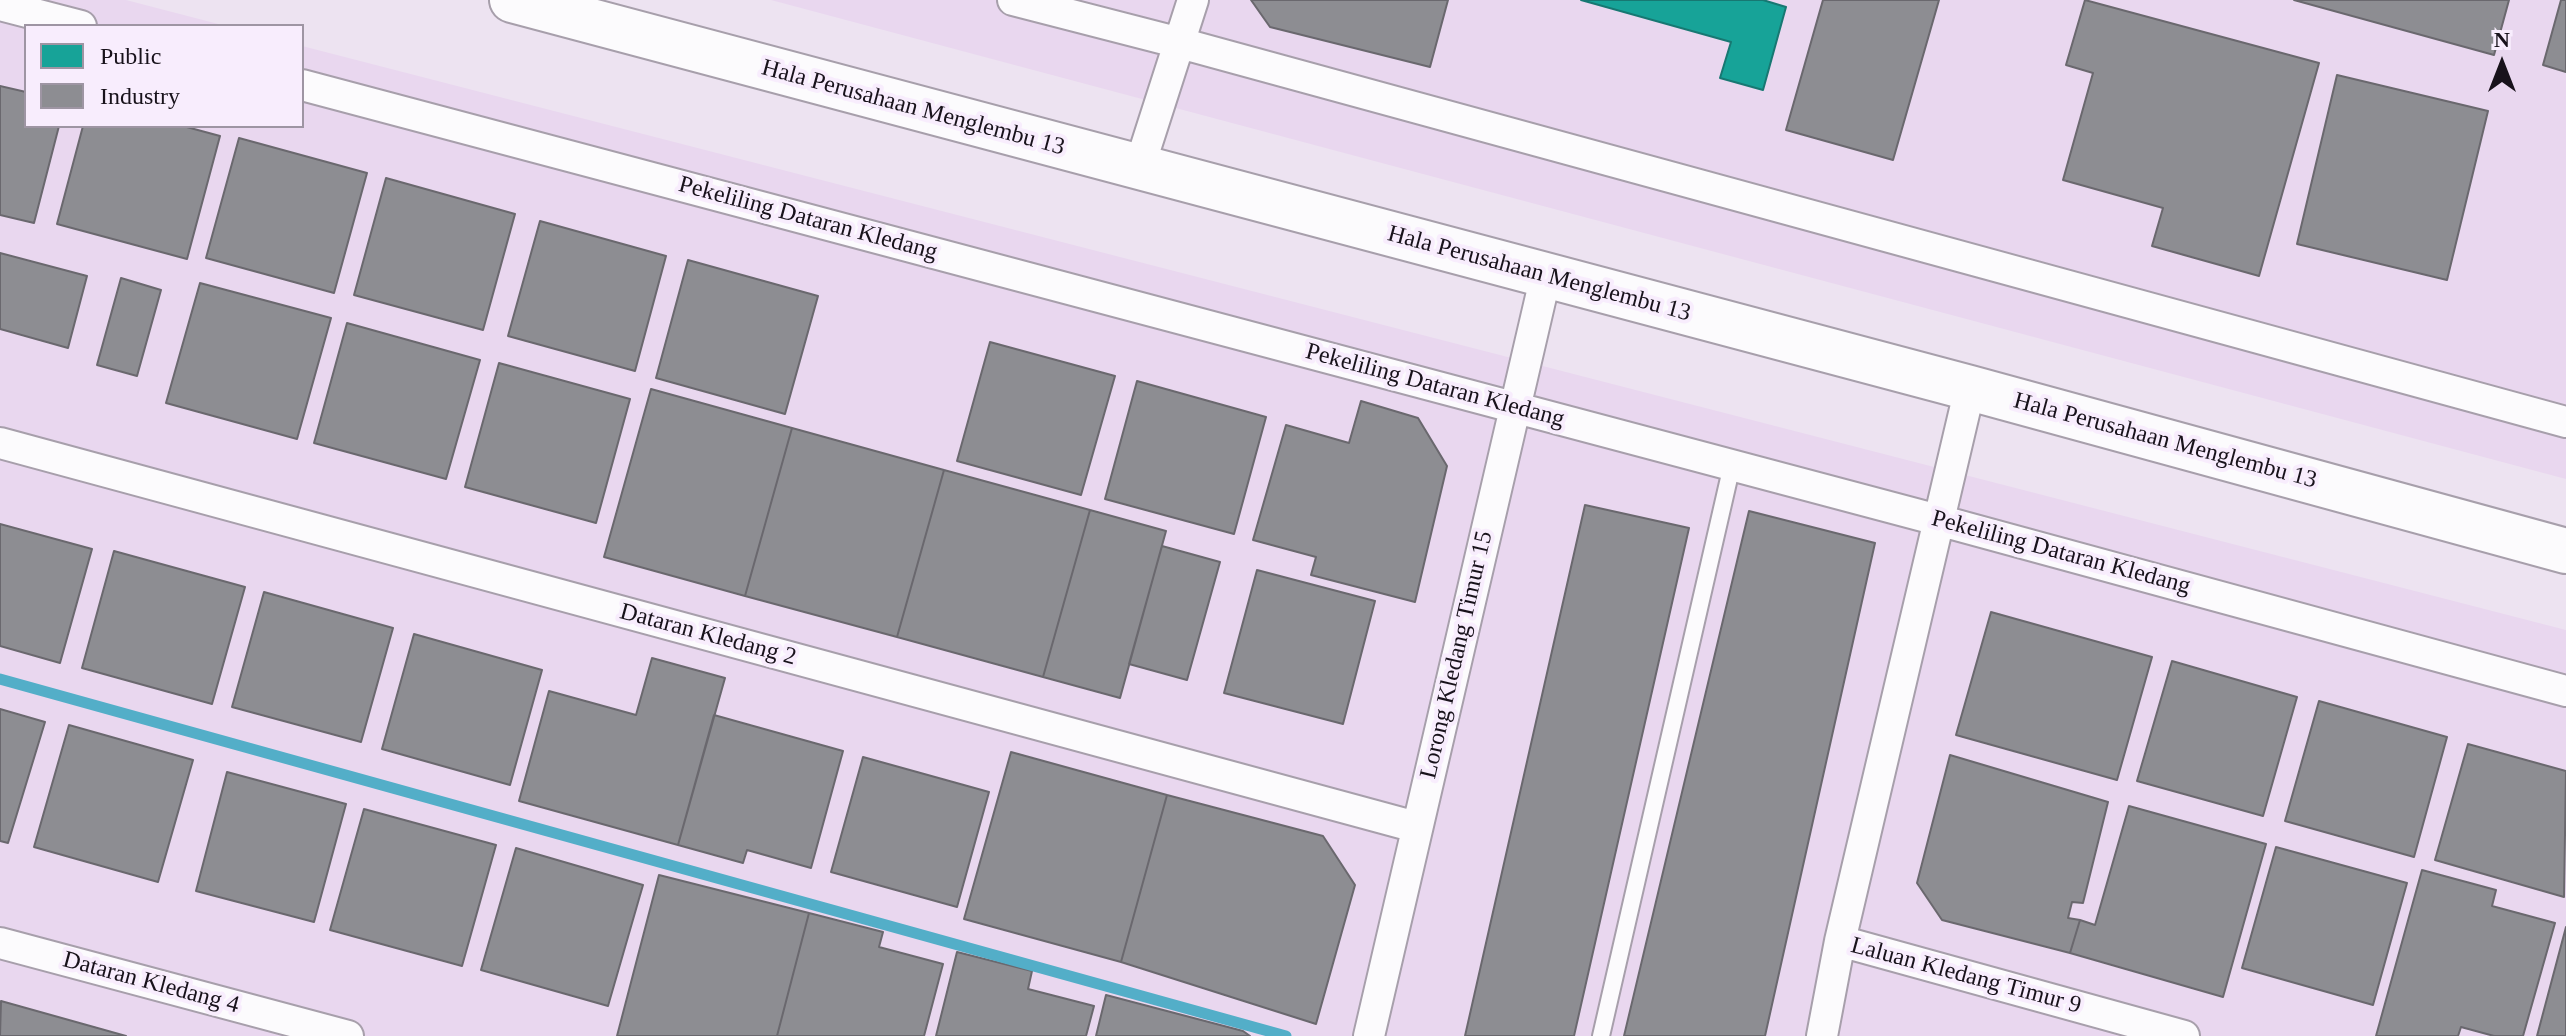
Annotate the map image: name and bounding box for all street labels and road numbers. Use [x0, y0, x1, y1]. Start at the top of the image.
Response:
street label: Hala Perusahaan Menglembu 13 [758, 54, 1068, 162]
street label: Pekeliling Dataran Kledang [676, 171, 940, 267]
street label: Hala Perusahaan Menglembu 13 [1384, 220, 1694, 328]
street label: Pekeliling Dataran Kledang [1303, 338, 1567, 434]
street label: Hala Perusahaan Menglembu 13 [2010, 387, 2320, 495]
street label: Pekeliling Dataran Kledang [1929, 505, 2193, 601]
street label: Lorong Kledang Timur 15 [1415, 528, 1499, 782]
street label: Dataran Kledang 2 [617, 598, 799, 672]
street label: Laluan Kledang Timur 9 [1848, 931, 2084, 1021]
street label: Dataran Kledang 4 [60, 946, 242, 1020]

